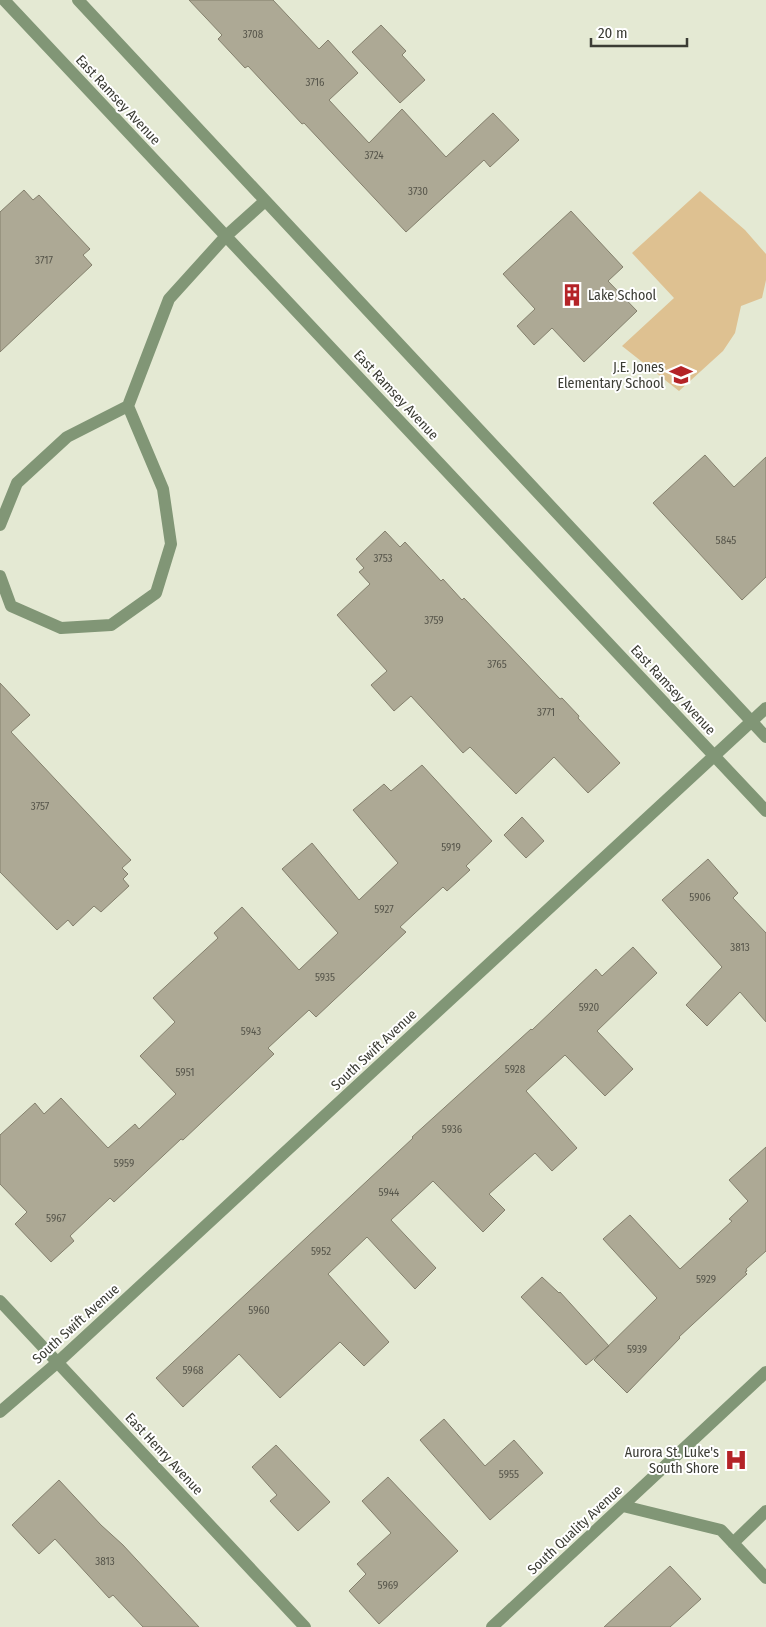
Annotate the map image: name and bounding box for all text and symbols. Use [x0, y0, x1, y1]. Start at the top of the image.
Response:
scale bar [591, 15, 687, 47]
text: 20 m [598, 24, 628, 42]
house number: 3708 [243, 28, 264, 41]
street label: East Ramsey Avenue [72, 52, 164, 148]
house number: 3716 [306, 76, 325, 89]
house number: 3724 [364, 149, 384, 162]
house number: 3730 [408, 185, 428, 198]
house number: 3717 [35, 254, 54, 267]
building icon: Lake School [559, 282, 585, 308]
place label: Lake School [588, 287, 657, 304]
street label: East Ramsey Avenue [350, 347, 442, 443]
place label: J.E. Jones Elementary School [557, 359, 664, 392]
school or university icon: J.E. Jones Elementary School [668, 362, 694, 388]
house number: 5845 [716, 534, 736, 547]
house number: 3753 [373, 552, 393, 565]
house number: 3759 [424, 614, 444, 627]
street label: East Ramsey Avenue [627, 642, 719, 738]
house number: 3765 [487, 658, 507, 671]
house number: 3771 [537, 706, 555, 719]
house number: 3757 [31, 800, 50, 813]
house number: 5919 [441, 841, 461, 854]
house number: 5906 [689, 891, 711, 904]
house number: 5927 [374, 903, 394, 916]
house number: 3813 [730, 941, 750, 954]
house number: 5935 [315, 971, 335, 984]
house number: 5920 [579, 1001, 600, 1014]
street label: South Swift Avenue [328, 1006, 420, 1094]
house number: 5943 [241, 1025, 261, 1038]
house number: 5928 [505, 1063, 526, 1076]
house number: 5951 [175, 1066, 195, 1079]
house number: 5936 [442, 1123, 463, 1136]
house number: 5959 [114, 1157, 134, 1170]
house number: 5944 [379, 1186, 400, 1199]
house number: 5967 [46, 1212, 67, 1225]
house number: 5952 [311, 1245, 331, 1258]
house number: 5929 [696, 1273, 716, 1286]
street label: South Swift Avenue [29, 1281, 123, 1367]
house number: 5960 [248, 1304, 270, 1317]
house number: 5939 [627, 1343, 647, 1356]
house number: 5968 [182, 1364, 204, 1377]
street label: East Henry Avenue [122, 1409, 207, 1499]
place label: Aurora St. Luke's South Shore [625, 1444, 719, 1477]
hospital icon: Aurora St. Luke's South Shore [723, 1447, 749, 1473]
house number: 5955 [499, 1468, 519, 1481]
street label: South Quality Avenue [524, 1482, 626, 1578]
house number: 3813 [95, 1555, 115, 1568]
house number: 5969 [378, 1579, 398, 1592]

